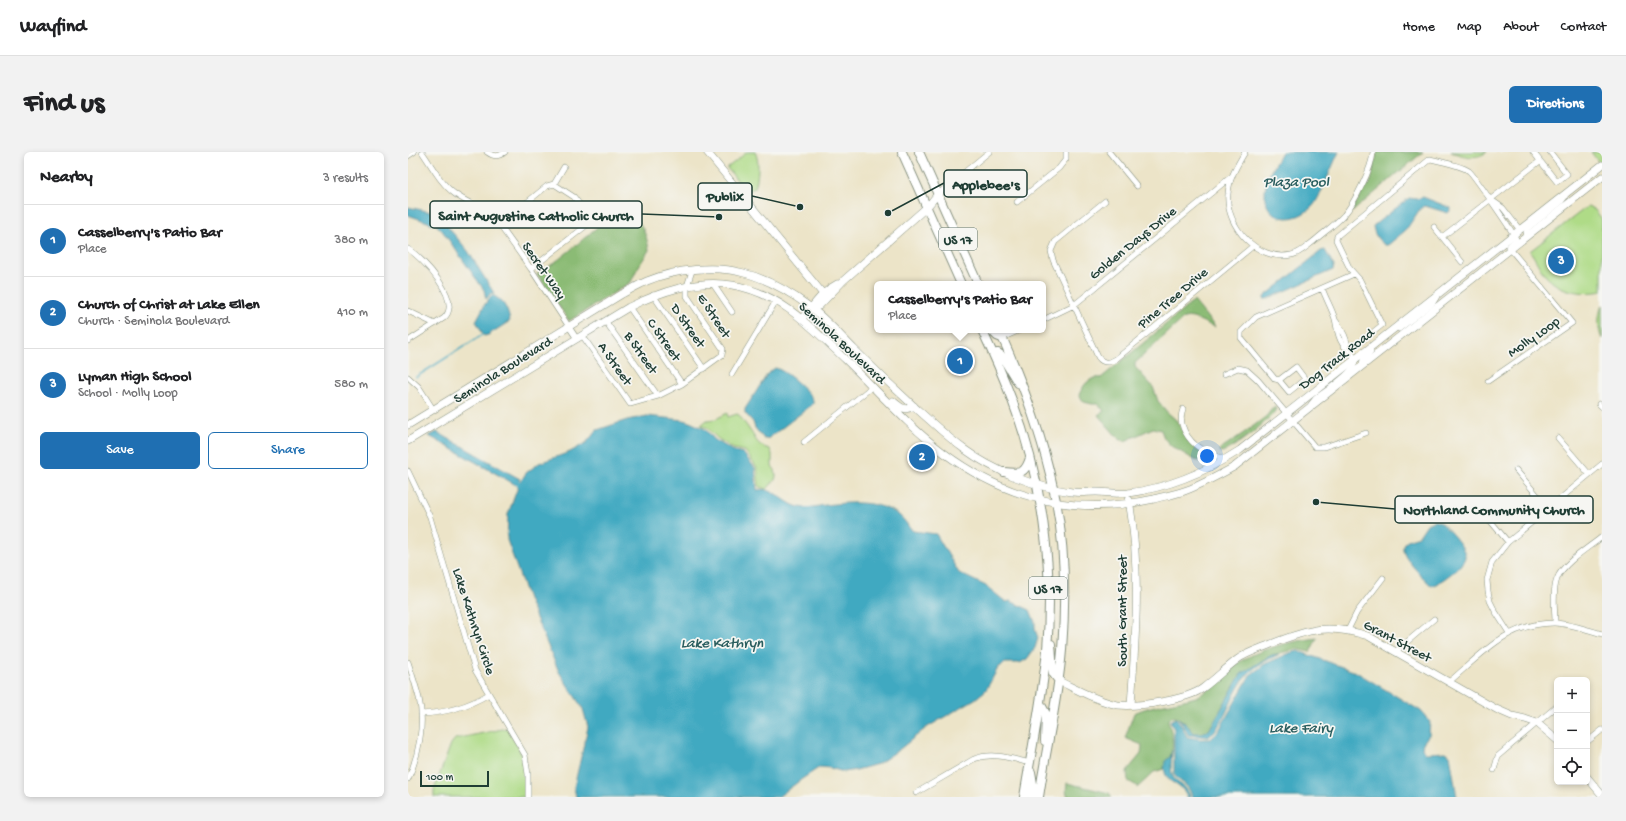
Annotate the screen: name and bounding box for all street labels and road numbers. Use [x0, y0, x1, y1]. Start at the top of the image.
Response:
street label: Golden Days Drive [1087, 203, 1181, 284]
road number: US 17 [939, 228, 977, 250]
street label: Secret Way [517, 239, 569, 304]
street label: Pine Tree Drive [1134, 264, 1213, 334]
street label: E Street [692, 291, 734, 343]
street label: Seminola Boulevard [794, 299, 890, 390]
street label: D Street [665, 300, 709, 353]
street label: Molly Loop [1505, 314, 1564, 362]
street label: C Street [642, 316, 684, 366]
street label: Dog Track Road [1296, 324, 1380, 395]
street label: B Street [619, 328, 661, 379]
street label: Seminola Boulevard [451, 333, 557, 408]
street label: A Street [593, 340, 636, 390]
street label: South Grant Street [1115, 554, 1132, 667]
street label: Lake Kathryn Circle [447, 566, 498, 678]
road number: US 17 [1029, 577, 1067, 599]
street label: Grant Street [1360, 617, 1435, 668]

